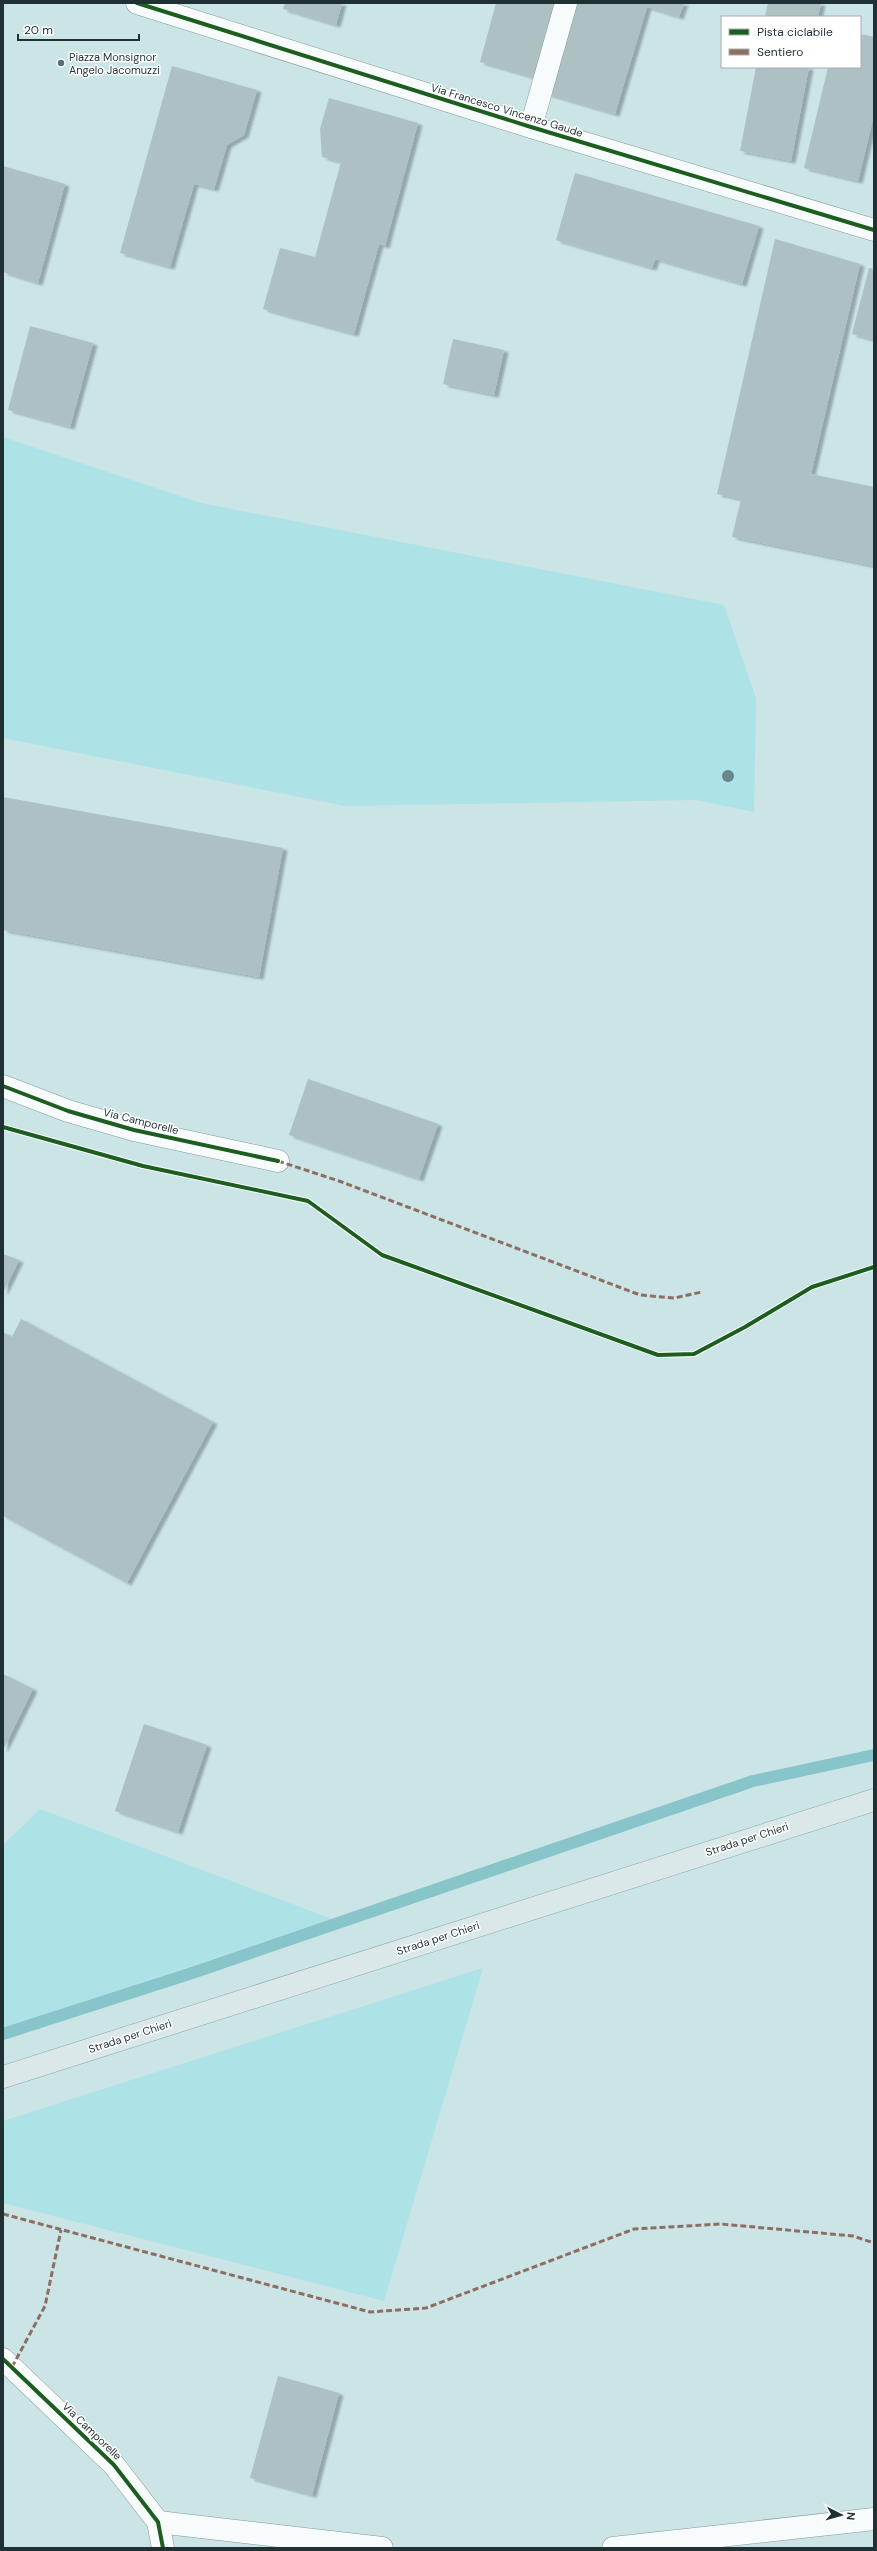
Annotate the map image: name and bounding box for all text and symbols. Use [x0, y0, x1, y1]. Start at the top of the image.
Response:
scale bar [18, 16, 139, 42]
legend [721, 16, 861, 68]
text: 20 m [24, 22, 53, 38]
text: Pista ciclabile [757, 24, 833, 40]
text: Sentiero [757, 44, 803, 60]
place label: Piazza Monsignor Angelo Jacomuzzi [69, 50, 160, 77]
marker: Piazza Monsignor Angelo Jacomuzzi [56, 58, 66, 68]
street label: Via Francesco Vincenzo Gaude [429, 80, 585, 140]
street label: Via Camporelle [102, 1105, 180, 1137]
street label: Strada per Chieri [704, 1819, 790, 1859]
street label: Strada per Chieri [395, 1918, 481, 1958]
street label: Strada per Chieri [87, 2016, 173, 2056]
street label: Via Camporelle [59, 2399, 125, 2463]
north arrow [821, 2495, 861, 2535]
text: N [844, 2511, 858, 2521]

